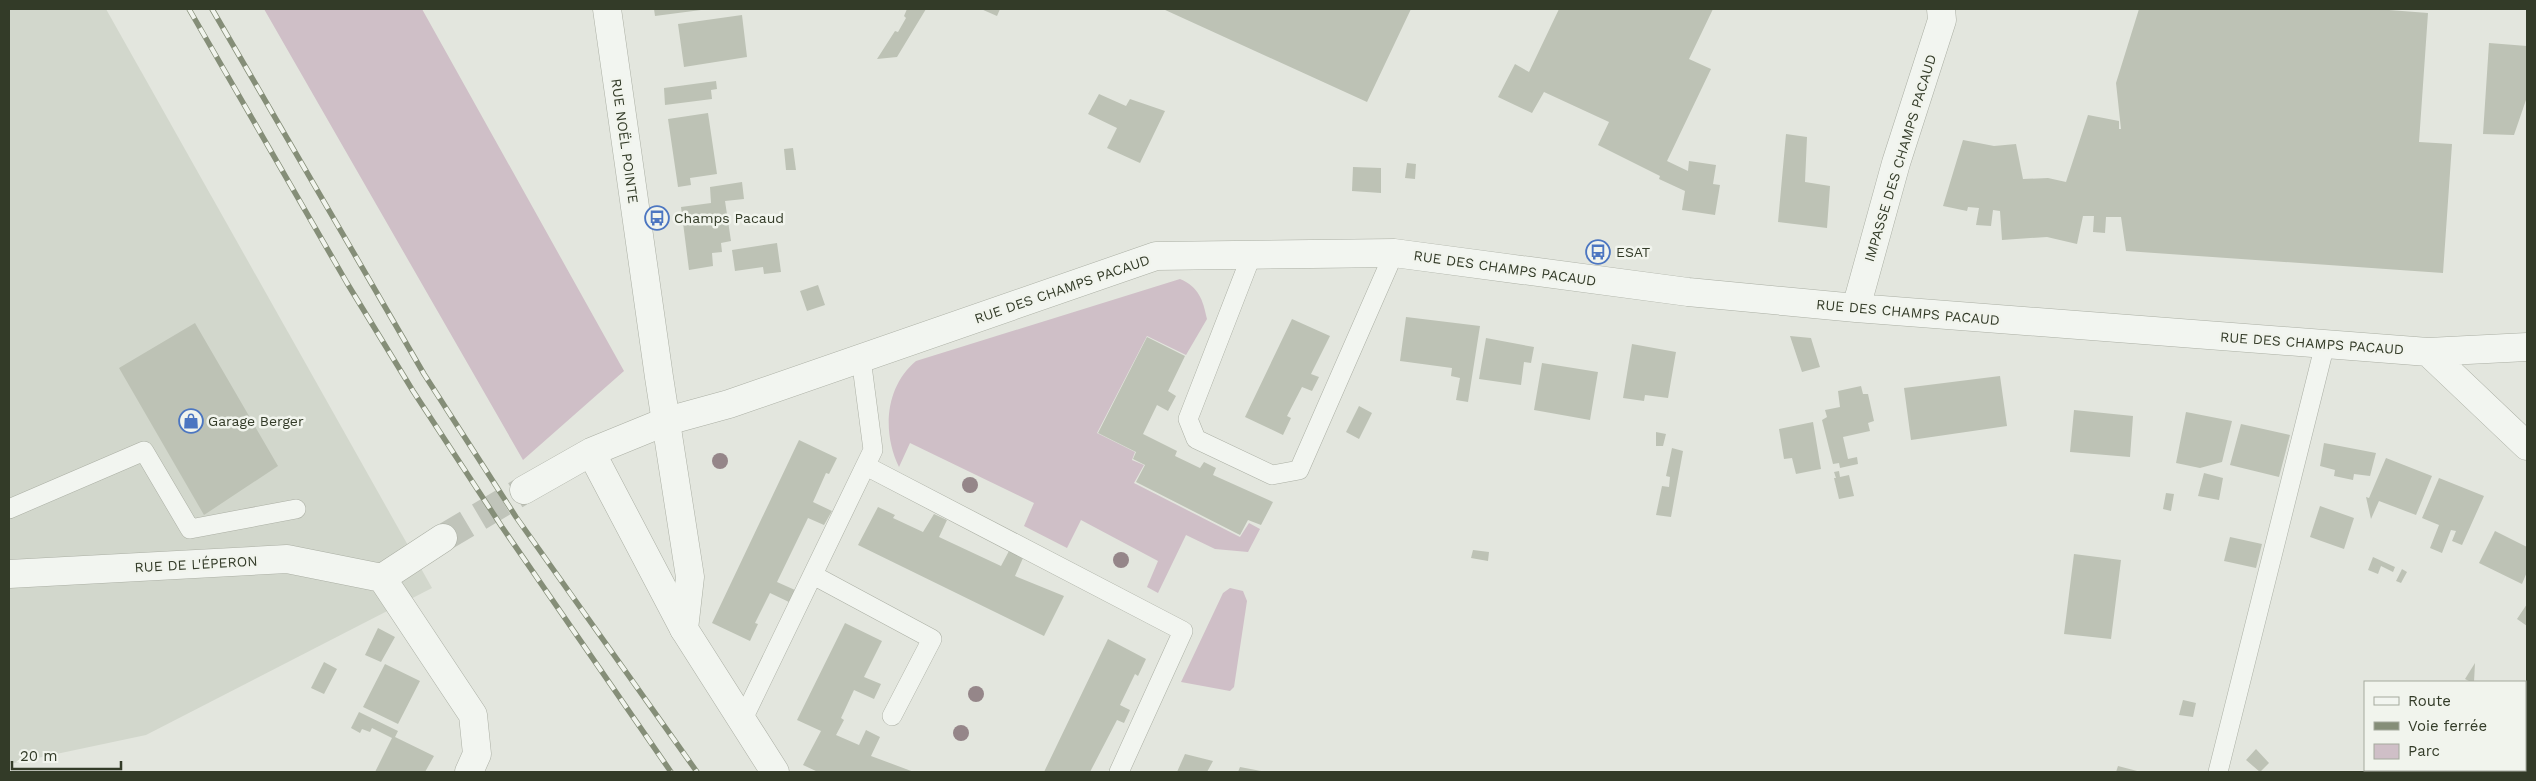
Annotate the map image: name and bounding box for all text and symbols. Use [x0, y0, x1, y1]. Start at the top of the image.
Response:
street label: IMPASSE DES CHAMPS PACAUD [1861, 52, 1939, 264]
street label: RUE NOËL POINTE [608, 77, 642, 205]
bus stop icon: Champs Pacaud [644, 205, 670, 231]
place label: Champs Pacaud [674, 210, 784, 226]
bus stop icon: ESAT [1585, 239, 1611, 265]
place label: ESAT [1616, 244, 1651, 260]
street label: RUE DES CHAMPS PACAUD [1413, 247, 1597, 289]
street label: RUE DES CHAMPS PACAUD [972, 251, 1152, 327]
street label: RUE DES CHAMPS PACAUD [1815, 296, 2001, 328]
street label: RUE DES CHAMPS PACAUD [2219, 329, 2405, 357]
shop icon: Garage Berger [178, 408, 204, 434]
place label: Garage Berger [208, 413, 304, 429]
street label: RUE DE L'ÉPERON [134, 553, 258, 575]
legend [2364, 681, 2526, 771]
text: Route [2408, 692, 2451, 710]
text: Voie ferrée [2408, 717, 2487, 735]
scale bar [12, 738, 121, 770]
text: Parc [2408, 742, 2440, 760]
text: 20 m [20, 747, 58, 765]

